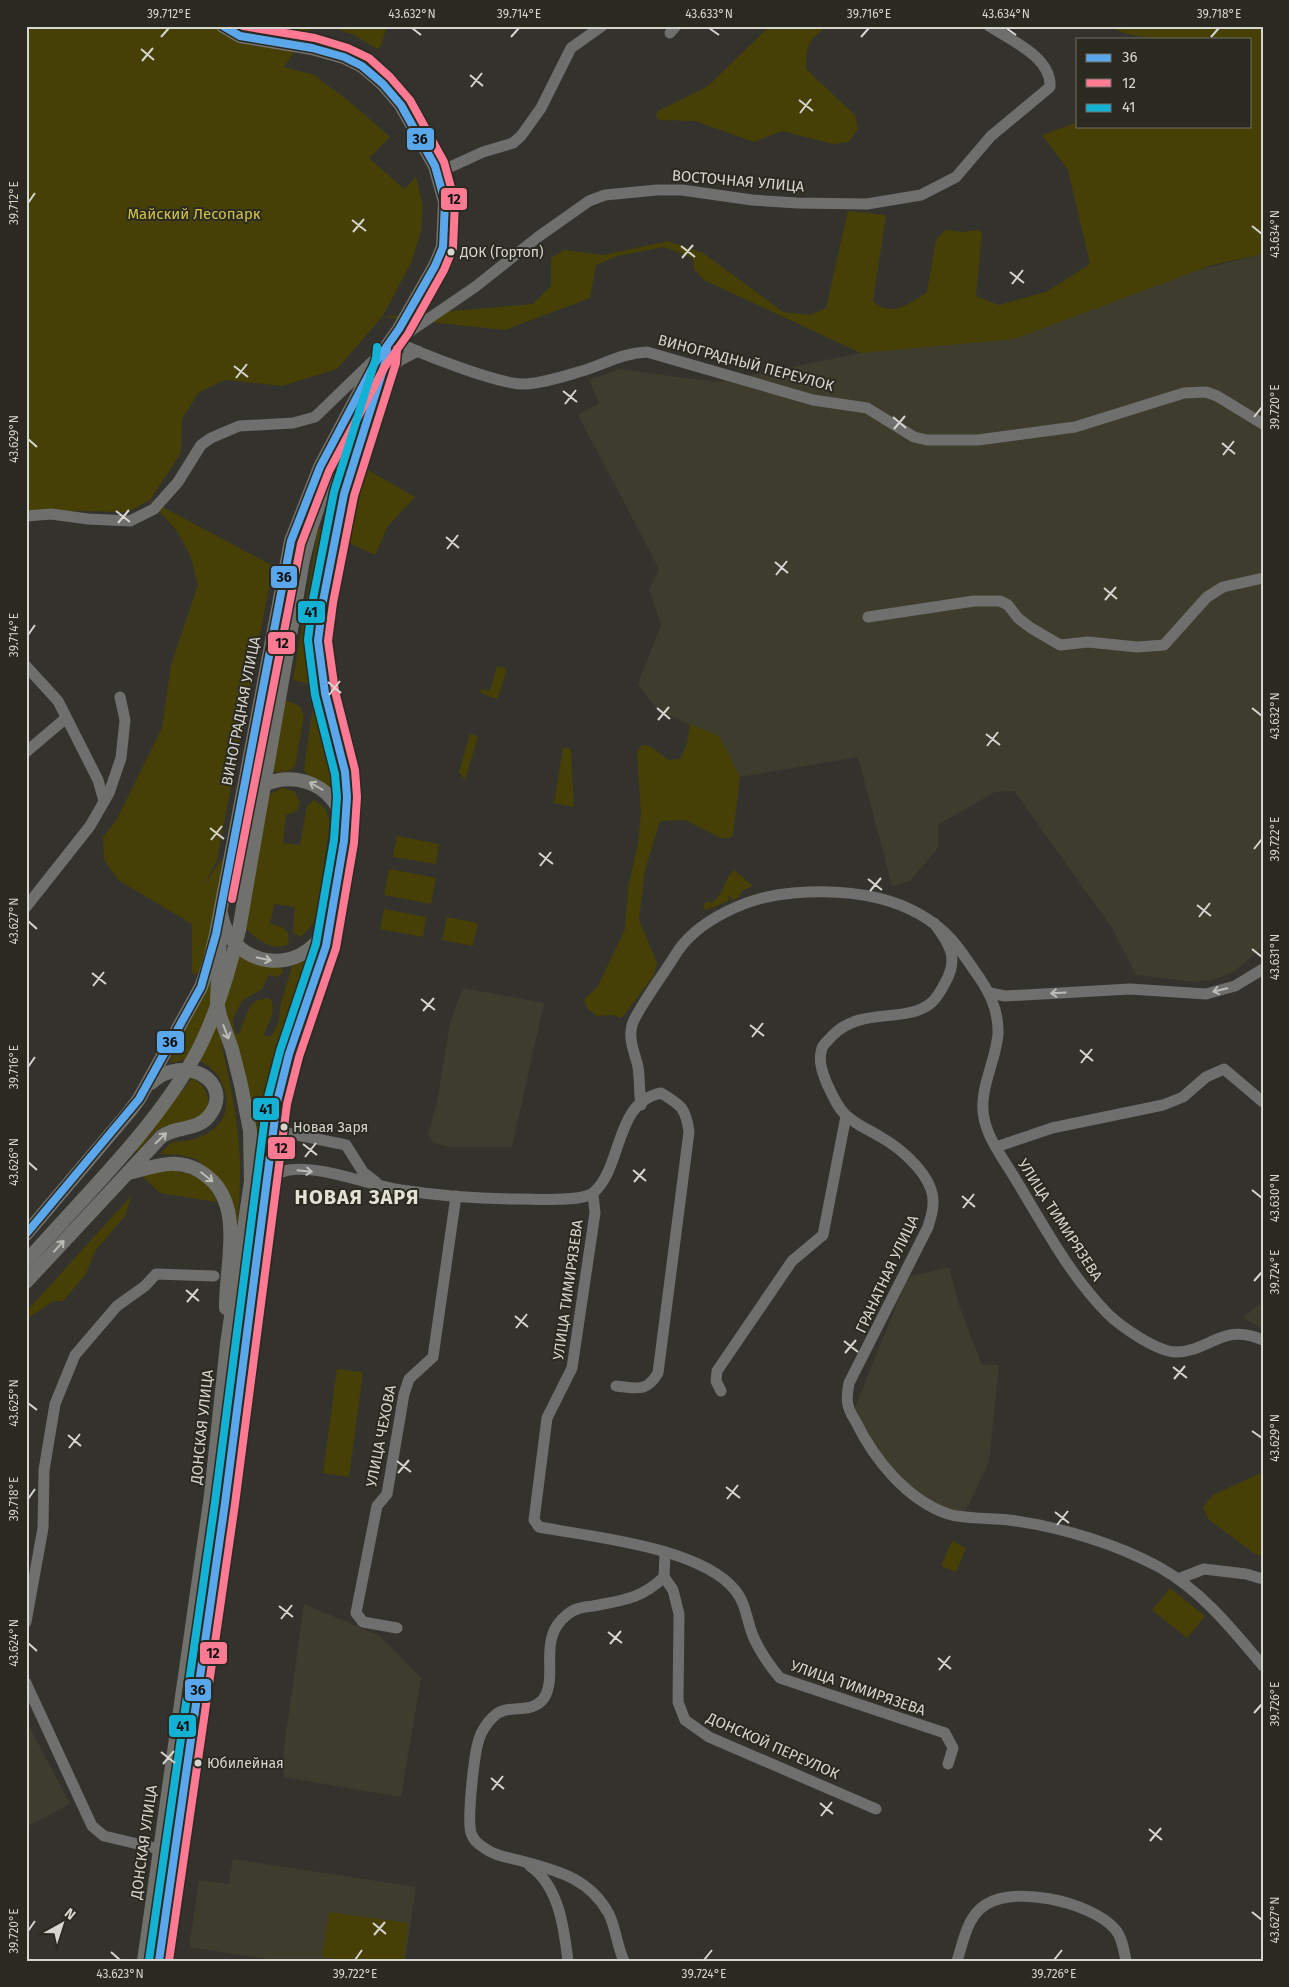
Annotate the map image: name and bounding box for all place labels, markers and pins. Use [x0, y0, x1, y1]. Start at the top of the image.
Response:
place label: ДОК (Гортоп) [459, 244, 544, 261]
marker: ДОК (Гортоп) [446, 247, 456, 257]
place label: Новая Заря [293, 1119, 368, 1136]
marker: Новая Заря [279, 1122, 289, 1132]
place label: Юбилейная [207, 1755, 284, 1772]
marker: Юбилейная [193, 1758, 203, 1768]

